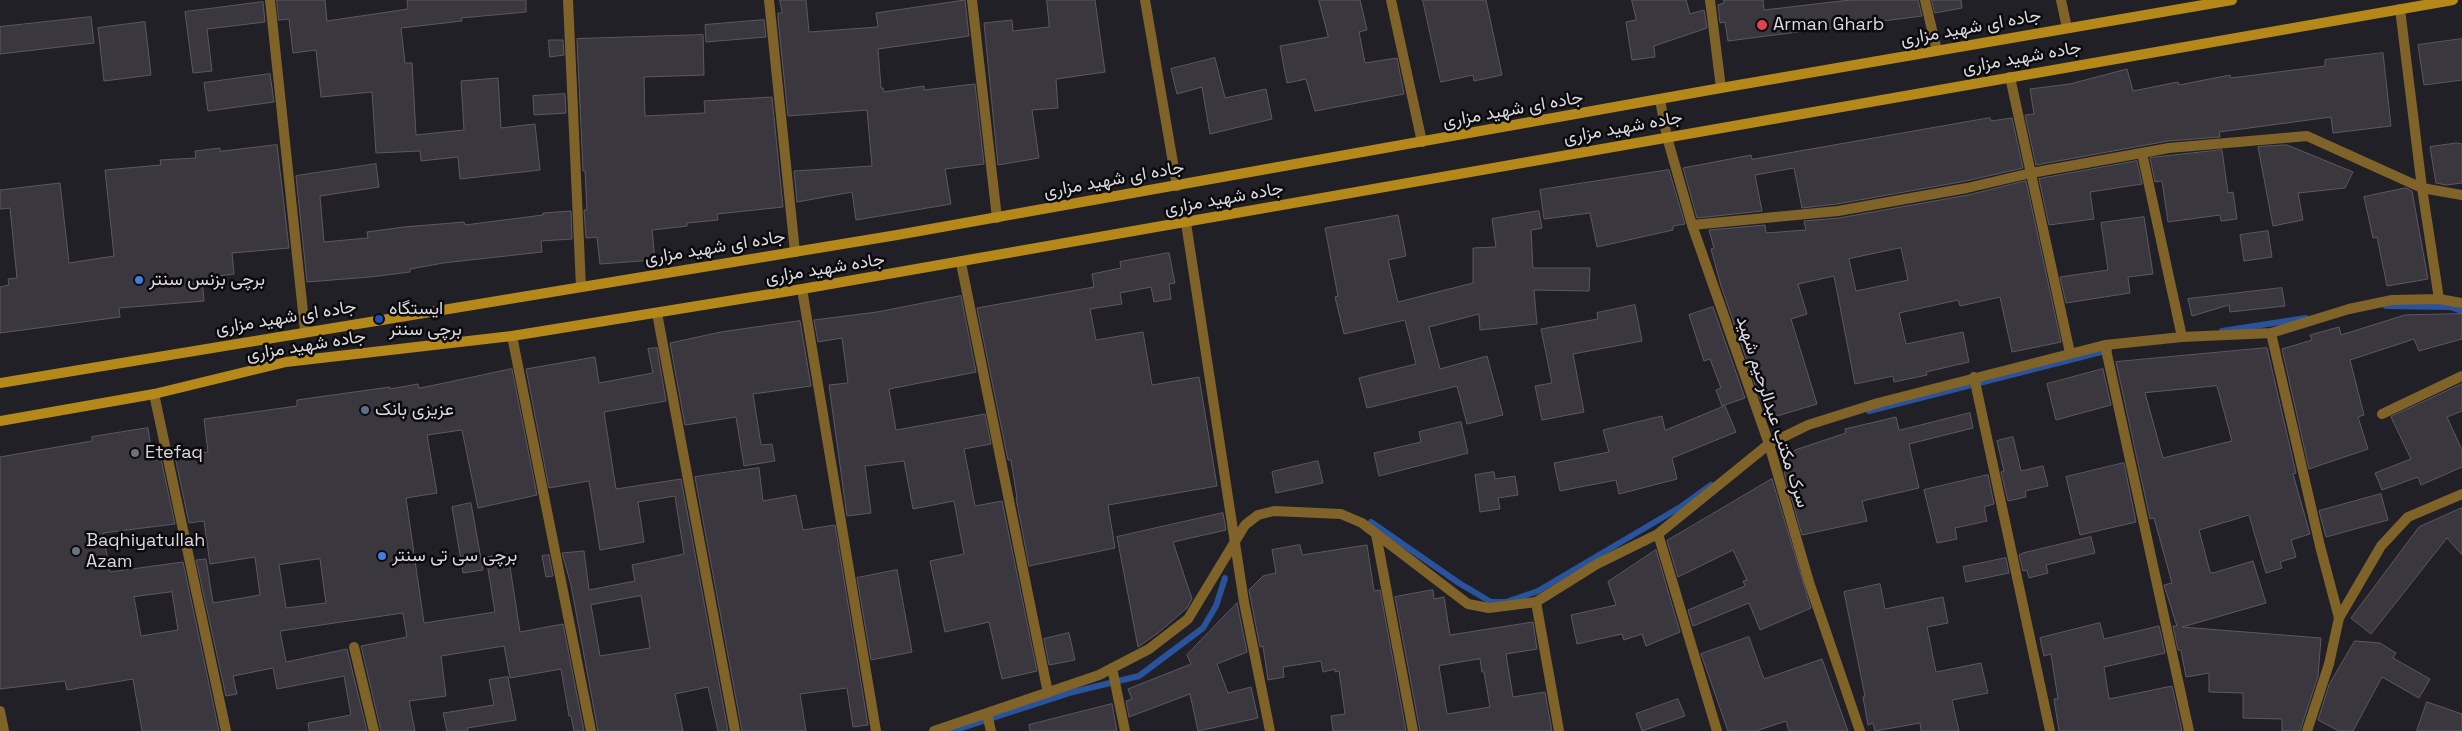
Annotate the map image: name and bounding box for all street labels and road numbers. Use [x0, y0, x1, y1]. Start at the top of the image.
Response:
street label: جاده ای شهید مزاری [1899, 5, 2043, 51]
street label: جاده شهید مزاری [1961, 37, 2083, 79]
street label: جاده ای شهید مزاری [1441, 87, 1585, 133]
street label: جاده شهید مزاری [1562, 107, 1684, 149]
street label: جاده ای شهید مزاری [1042, 157, 1186, 203]
street label: جاده شهید مزاری [1163, 178, 1285, 220]
street label: جاده ای شهید مزاری [643, 226, 787, 270]
street label: جاده شهید مزاری [764, 249, 886, 289]
street label: جاده ای شهید مزاری [214, 296, 358, 340]
street label: سرک مکتب عبدالرحیم شهید [1731, 313, 1813, 511]
street label: جاده شهید مزاری [245, 326, 367, 366]

